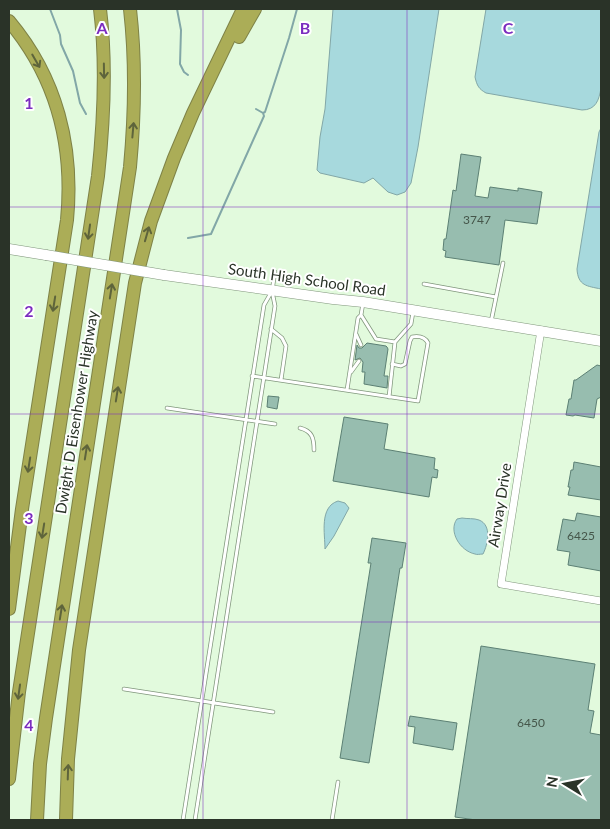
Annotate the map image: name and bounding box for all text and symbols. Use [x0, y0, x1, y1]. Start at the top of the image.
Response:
text: A [95, 18, 108, 37]
text: B [300, 18, 310, 37]
text: C [503, 18, 514, 37]
one-way arrow [32, 53, 42, 67]
one-way arrow [99, 62, 109, 78]
text: 1 [24, 93, 34, 112]
one-way arrow [128, 122, 138, 138]
house number: 3747 [463, 212, 491, 227]
one-way arrow [84, 224, 94, 240]
one-way arrow [143, 227, 153, 243]
street label: South High School Road [227, 259, 387, 299]
one-way arrow [106, 283, 116, 299]
one-way arrow [48, 296, 58, 312]
text: 2 [24, 301, 34, 320]
street label: Dwight D Eisenhower Highway [51, 309, 101, 515]
one-way arrow [113, 386, 123, 402]
one-way arrow [82, 444, 92, 460]
one-way arrow [24, 456, 34, 472]
street label: Airway Drive [483, 461, 515, 548]
text: 3 [24, 508, 34, 527]
one-way arrow [38, 523, 48, 539]
house number: 6425 [567, 528, 595, 543]
one-way arrow [57, 605, 67, 621]
one-way arrow [14, 683, 24, 699]
text: 4 [24, 715, 34, 734]
house number: 6450 [517, 715, 545, 730]
north arrow [540, 759, 590, 809]
one-way arrow [63, 764, 73, 780]
text: N [542, 775, 561, 788]

